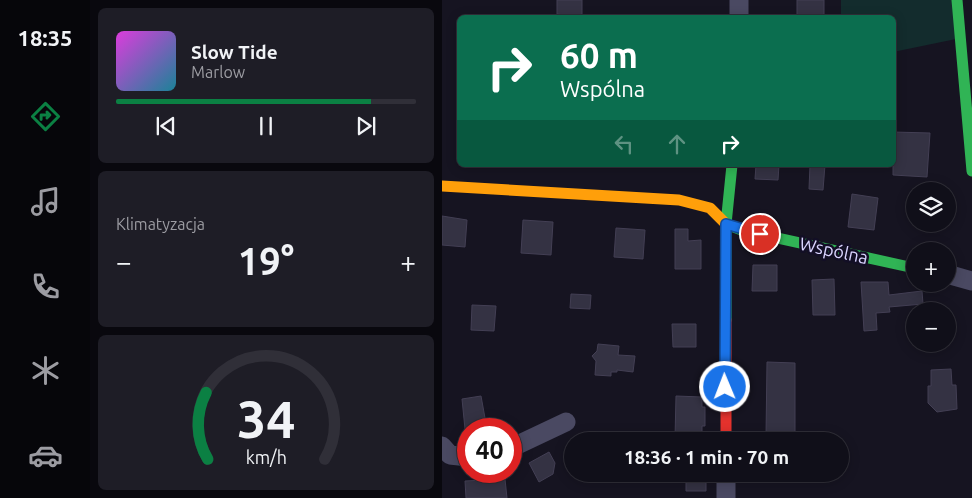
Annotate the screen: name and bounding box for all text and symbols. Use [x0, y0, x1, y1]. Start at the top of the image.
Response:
text: 18:35 [17, 25, 73, 50]
icon: right [477, 35, 542, 100]
text: 60 m [560, 35, 638, 75]
text: Slow Tide [191, 41, 278, 63]
text: Marlow [191, 63, 245, 81]
text: Wspólna [560, 76, 645, 101]
icon: directions [28, 99, 63, 134]
icon: previous [152, 112, 180, 140]
icon: pause [252, 112, 280, 140]
icon: next [352, 112, 380, 140]
icon: left [610, 130, 638, 158]
icon: ahead [663, 130, 691, 158]
icon: right [716, 130, 744, 158]
map controls [906, 182, 956, 352]
button: layers [906, 182, 956, 232]
icon: music [28, 184, 63, 219]
pin [739, 213, 781, 255]
text: Klimatyzacja [116, 215, 205, 233]
icon: arrive [746, 220, 774, 248]
street label: Wspólna [798, 233, 870, 267]
text: 19° [238, 240, 294, 282]
button: + [906, 242, 956, 292]
text: − [116, 246, 132, 277]
text: + [400, 246, 416, 277]
icon: phone [28, 269, 63, 304]
button: − [906, 302, 956, 352]
icon: climate [28, 353, 63, 388]
position arrow [698, 360, 750, 412]
text: 34 [237, 390, 295, 448]
speed limit sign: 40 [457, 418, 522, 483]
icon: car [28, 438, 63, 473]
text: 18:36 · 1 min · 70 m [624, 446, 789, 468]
text: km/h [245, 447, 287, 467]

